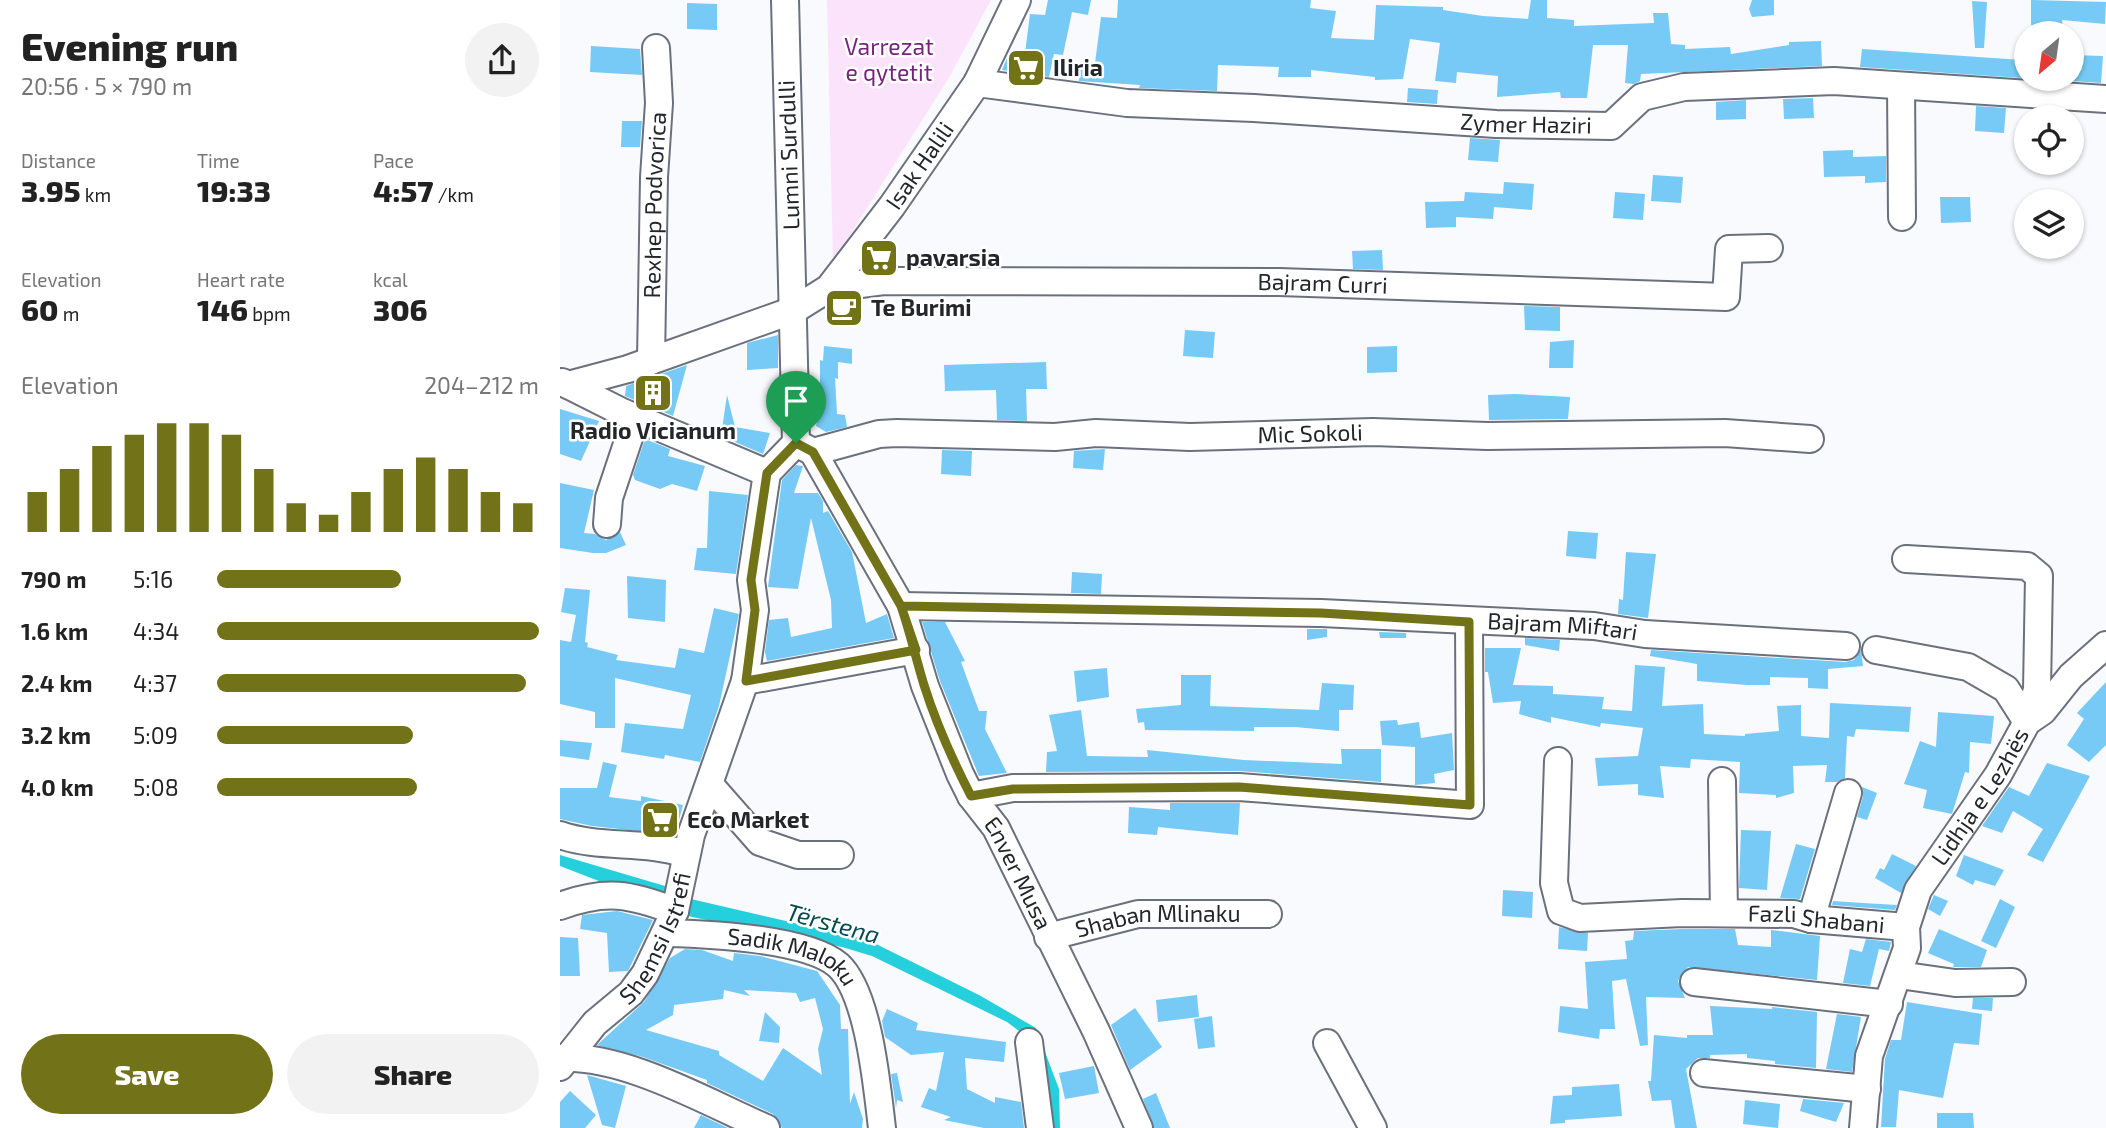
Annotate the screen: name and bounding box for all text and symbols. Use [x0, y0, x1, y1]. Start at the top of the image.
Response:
north arrow [2014, 21, 2084, 91]
map controls [2014, 21, 2084, 259]
text: Evening run [21, 23, 238, 69]
button: share [465, 23, 539, 97]
park label: Varrezat e qytetit [844, 32, 934, 86]
supermarket icon: Iliria [1005, 47, 1047, 89]
place label: Iliria [1053, 53, 1103, 81]
text: 20:56 · 5 × 790 m [21, 72, 192, 100]
street label: Lumni Surdulli [771, 80, 805, 230]
button: locate [2014, 105, 2084, 175]
street label: Zymer Haziri [1459, 107, 1592, 139]
street label: Rexhep Podvorica [637, 111, 671, 298]
street label: Isak Halili [879, 116, 959, 214]
text: Distance [21, 149, 96, 172]
text: Time [197, 149, 240, 172]
text: Pace [373, 149, 414, 172]
text: 3.95 [21, 172, 81, 208]
text: 19:33 [197, 172, 271, 208]
text: 4:57 [373, 172, 433, 208]
text: km [81, 183, 111, 206]
text: /km [433, 183, 474, 206]
button: layers [2014, 189, 2084, 259]
supermarket icon: pavarsia [858, 237, 900, 279]
place label: pavarsia [906, 243, 1000, 271]
street label: Bajram Curri [1257, 267, 1388, 299]
text: Elevation [21, 268, 102, 291]
text: Heart rate [197, 268, 285, 291]
text: kcal [373, 268, 408, 291]
cafe icon: Te Burimi [823, 287, 865, 329]
text: 60 [21, 291, 58, 327]
text: 146 [197, 291, 248, 327]
text: 306 [373, 291, 428, 327]
place label: Te Burimi [871, 293, 972, 321]
text: m [58, 302, 79, 325]
text: bpm [248, 302, 291, 325]
text: Elevation [21, 371, 119, 399]
text: 204–212 m [424, 371, 539, 399]
pin [766, 371, 826, 443]
building icon: Radio Vicianum [632, 372, 674, 414]
icon: arrive [777, 382, 815, 420]
place label: Radio Vicianum [570, 416, 736, 444]
street label: Mic Sokoli [1257, 417, 1363, 448]
text: 790 m [21, 565, 86, 593]
text: 5:16 [133, 565, 173, 593]
street label: Bajram Miftari [1487, 606, 1640, 646]
text: 1.6 km [21, 617, 88, 645]
text: 4:34 [133, 617, 180, 645]
text: 2.4 km [21, 669, 93, 697]
text: 4:37 [133, 669, 177, 697]
text: 3.2 km [21, 721, 91, 749]
text: 5:09 [133, 721, 178, 749]
street label: Lidhja e Lezhës [1925, 723, 2034, 870]
text: 4.0 km [21, 773, 94, 801]
text: 5:08 [133, 773, 179, 801]
supermarket icon: Eco Market [639, 799, 681, 841]
place label: Eco Market [687, 805, 809, 833]
street label: Enver Musa [979, 810, 1059, 934]
street label: Shemsi Istrefi [613, 870, 696, 1010]
water label: Tërstena [784, 896, 883, 949]
street label: Shaban Mlinaku [1072, 899, 1241, 943]
street label: Fazli Shabani [1748, 899, 1886, 938]
street label: Sadik Maloku [726, 921, 865, 990]
button: Save [21, 1034, 273, 1114]
button: Share [287, 1034, 539, 1114]

